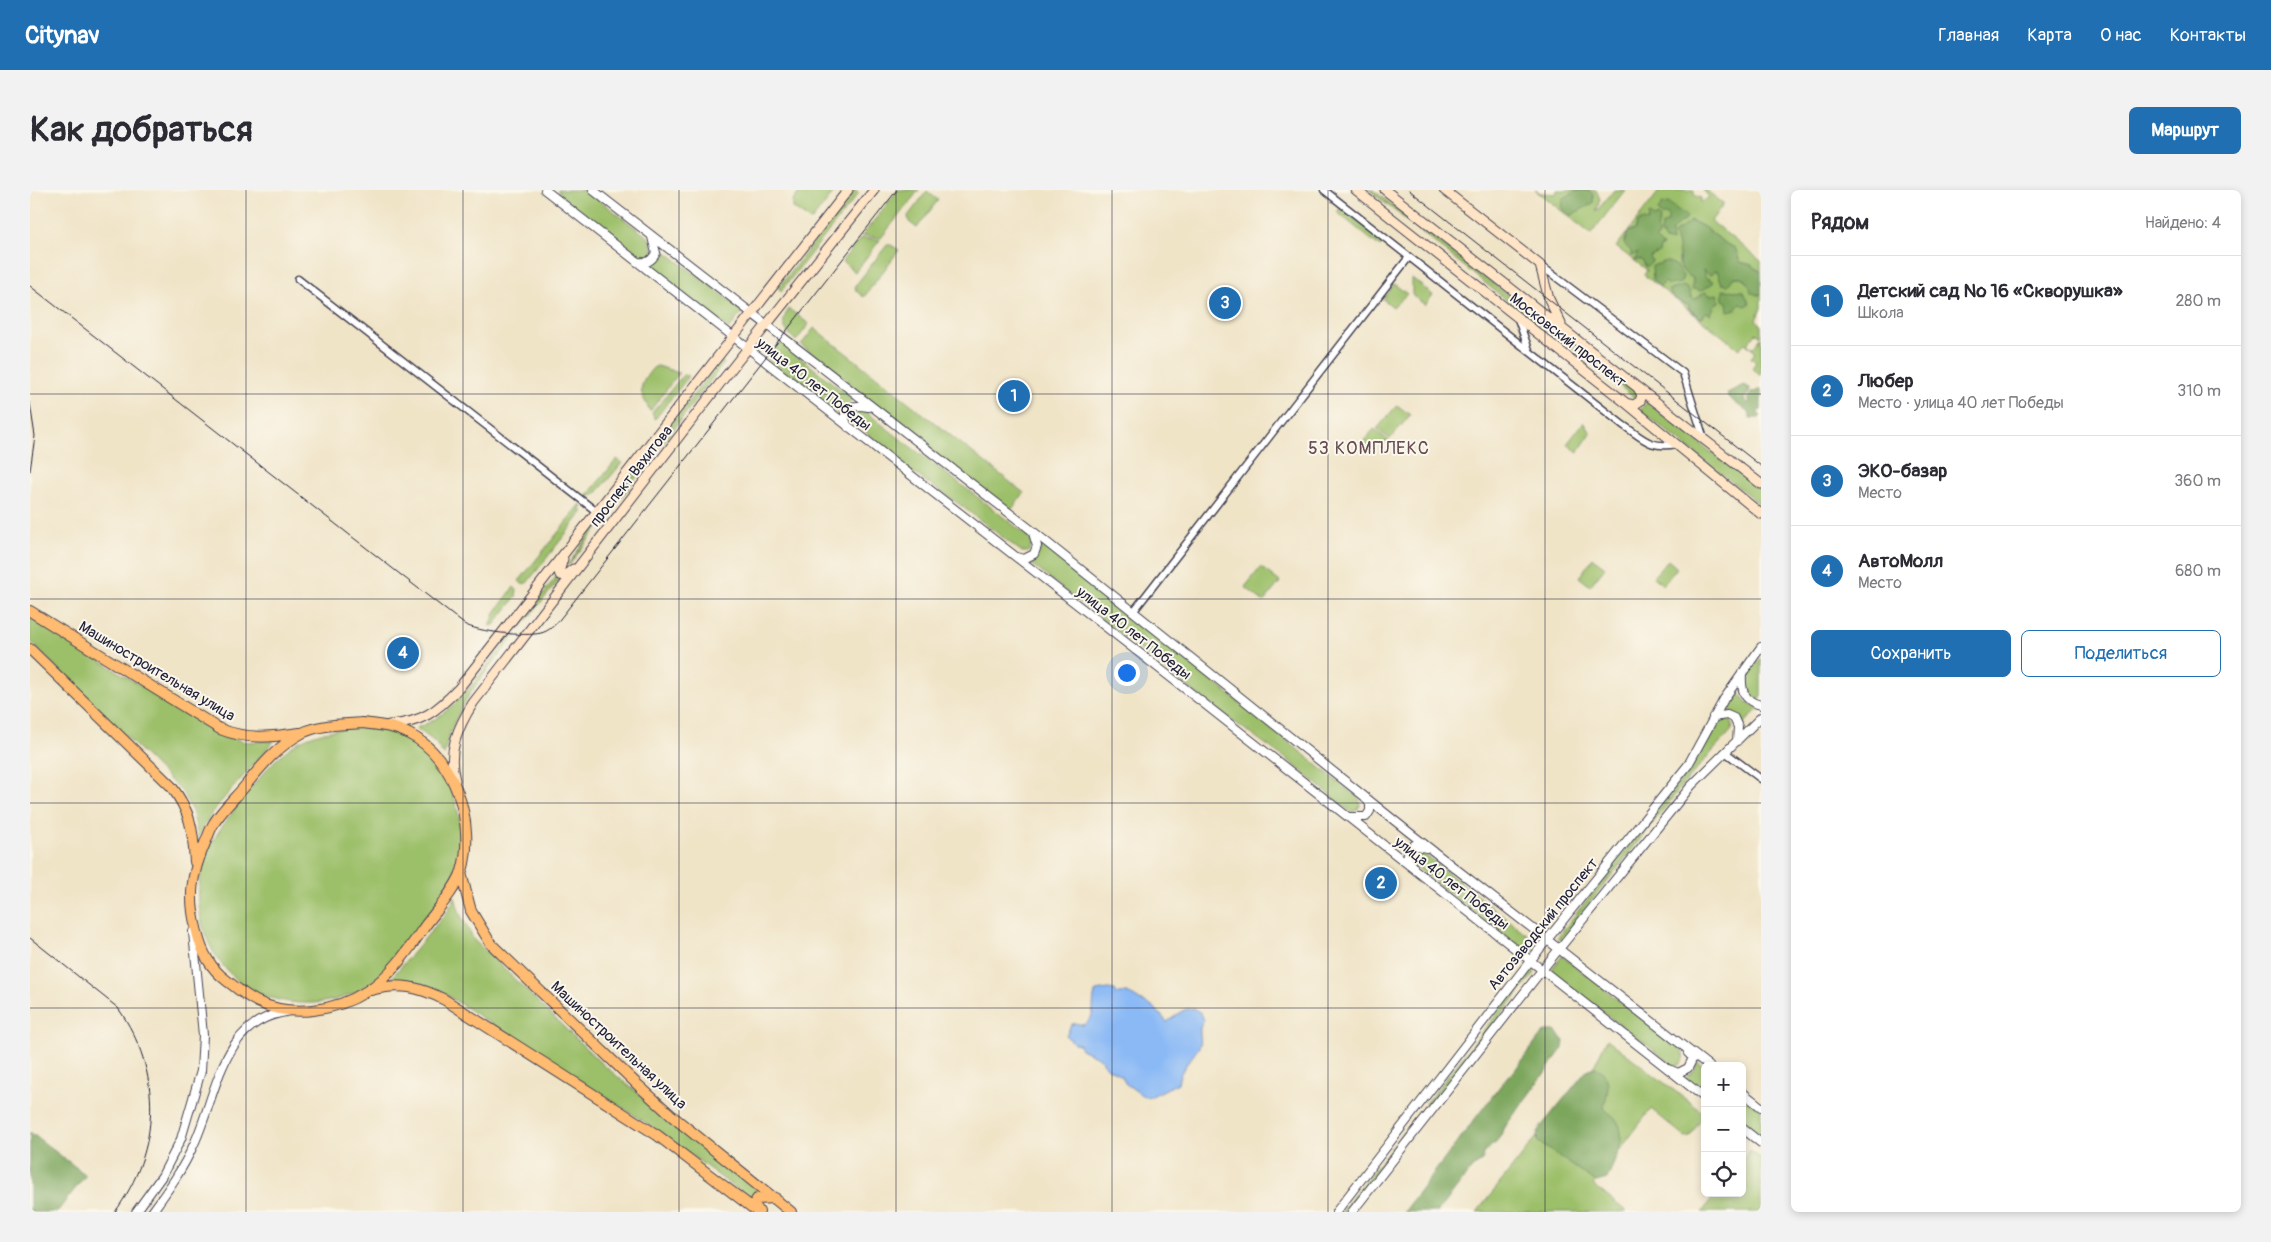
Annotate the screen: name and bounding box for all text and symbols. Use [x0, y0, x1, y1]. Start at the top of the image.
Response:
text: Citynav [25, 21, 100, 50]
text: Главная [1938, 24, 1999, 47]
text: Карта [2027, 24, 2072, 47]
text: О нас [2100, 24, 2142, 47]
text: Контакты [2170, 24, 2246, 47]
button: Маршрут [2129, 107, 2241, 154]
text: Как добраться [30, 108, 253, 152]
text: Рядом [1811, 209, 1869, 236]
text: Найдено: 4 [2145, 213, 2221, 233]
text: Детский сад № 16 «Скворушка» [1858, 279, 2123, 303]
pin: 3 [1209, 284, 1241, 322]
street label: Московский проспект [1506, 289, 1630, 392]
text: 1 [1824, 291, 1830, 311]
text: 280 m [2175, 291, 2221, 311]
text: Школа [1858, 303, 1904, 323]
street label: улица 40 лет Победы [752, 333, 875, 435]
text: Любер [1858, 369, 1913, 393]
pin: 1 [998, 377, 1030, 415]
text: 2 [1823, 381, 1831, 401]
text: 310 m [2177, 381, 2221, 401]
text: Место · улица 40 лет Победы [1858, 393, 2064, 413]
street label: проспект Вахитова [586, 422, 677, 531]
district label: 53 КОМПЛЕКС [1308, 437, 1430, 460]
text: ЭКО-базар [1858, 459, 1947, 483]
text: 3 [1823, 471, 1831, 491]
text: 360 m [2174, 471, 2221, 491]
text: Место [1858, 483, 1902, 503]
text: АвтоМолл [1858, 549, 1943, 573]
text: 4 [1822, 561, 1832, 581]
text: 680 m [2175, 561, 2221, 581]
text: Место [1858, 573, 1902, 593]
street label: улица 40 лет Победы [1072, 582, 1195, 684]
street label: Машиностроительная улица [75, 617, 238, 726]
button: Сохранить [1811, 630, 2011, 677]
button: Поделиться [2021, 630, 2221, 677]
pin: 4 [387, 634, 419, 672]
your location [1114, 660, 1140, 686]
street label: улица 40 лет Победы [1390, 832, 1513, 934]
street label: Автозаводский проспект [1484, 854, 1603, 994]
pin: 2 [1365, 864, 1397, 902]
street label: Машиностроительная улица [547, 977, 691, 1113]
map controls [1701, 1062, 1746, 1197]
button: + [1701, 1062, 1746, 1107]
button: − [1701, 1107, 1746, 1152]
button: locate [1701, 1152, 1746, 1197]

